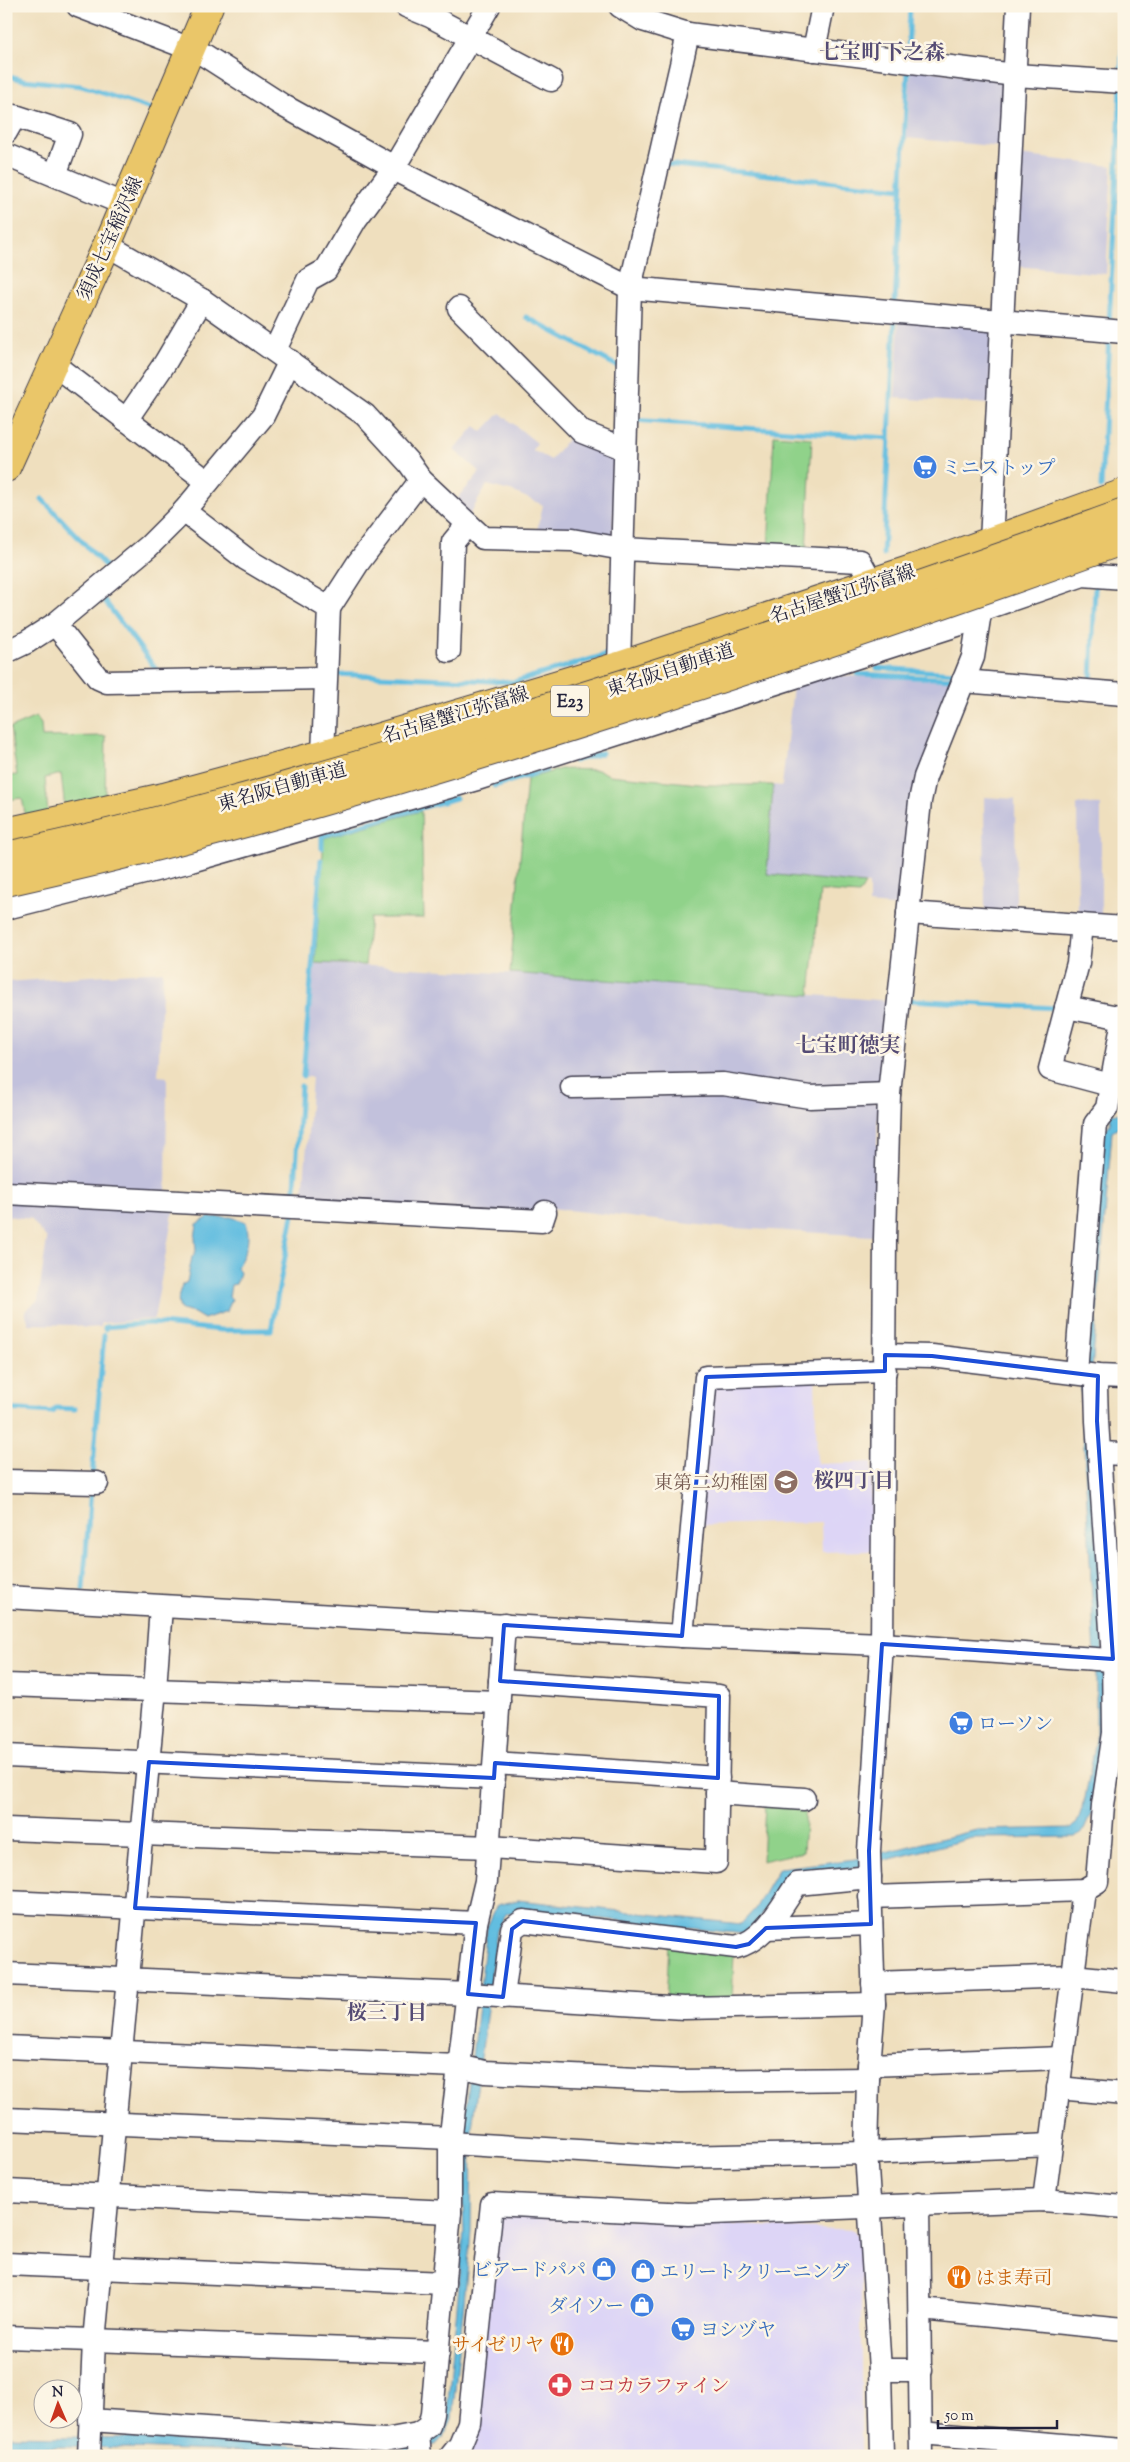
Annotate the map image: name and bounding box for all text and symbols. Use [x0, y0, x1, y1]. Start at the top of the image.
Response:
district label: 七宝町下之森 [819, 39, 945, 69]
street label: 須成七宝稲沢線 [72, 173, 151, 305]
supermarket icon: ミニストップ [912, 454, 938, 480]
place label: ミニストップ [942, 456, 1055, 483]
street label: 名古屋蟹江弥富線 [766, 559, 919, 632]
street label: 東名阪自動車道 [603, 638, 738, 705]
street label: 名古屋蟹江弥富線 [379, 681, 532, 752]
road number: E23 [551, 686, 589, 716]
street label: 東名阪自動車道 [215, 757, 350, 820]
district label: 七宝町徳実 [796, 1032, 901, 1062]
district label: 桜四丁目 [814, 1468, 894, 1497]
school or university icon: 東第二幼稚園 [773, 1469, 799, 1495]
place label: 東第二幼稚園 [654, 1471, 768, 1498]
supermarket icon: ローソン [948, 1710, 974, 1736]
place label: ローソン [978, 1712, 1053, 1739]
district label: 桜三丁目 [347, 2000, 427, 2029]
shop icon: ビアードパパ [591, 2256, 617, 2282]
place label: ビアードパパ [473, 2258, 586, 2285]
shop icon: エリートクリーニング [630, 2258, 656, 2284]
place label: エリートクリーニング [660, 2260, 849, 2287]
restaurant icon: はま寿司 [946, 2264, 972, 2290]
place label: はま寿司 [976, 2266, 1052, 2293]
shop icon: ダイソー [629, 2292, 655, 2318]
place label: ダイソー [548, 2294, 624, 2321]
supermarket icon: ヨシヅヤ [670, 2316, 696, 2342]
place label: ヨシヅヤ [700, 2318, 776, 2345]
restaurant icon: サイゼリヤ [549, 2331, 575, 2357]
place label: サイゼリヤ [451, 2333, 544, 2360]
pharmacy icon: ココカラファイン [547, 2372, 573, 2398]
place label: ココカラファイン [578, 2374, 730, 2401]
north arrow [32, 2380, 82, 2430]
text: N [52, 2383, 64, 2403]
scale bar [938, 2397, 1056, 2429]
text: 50 m [944, 2406, 974, 2427]

